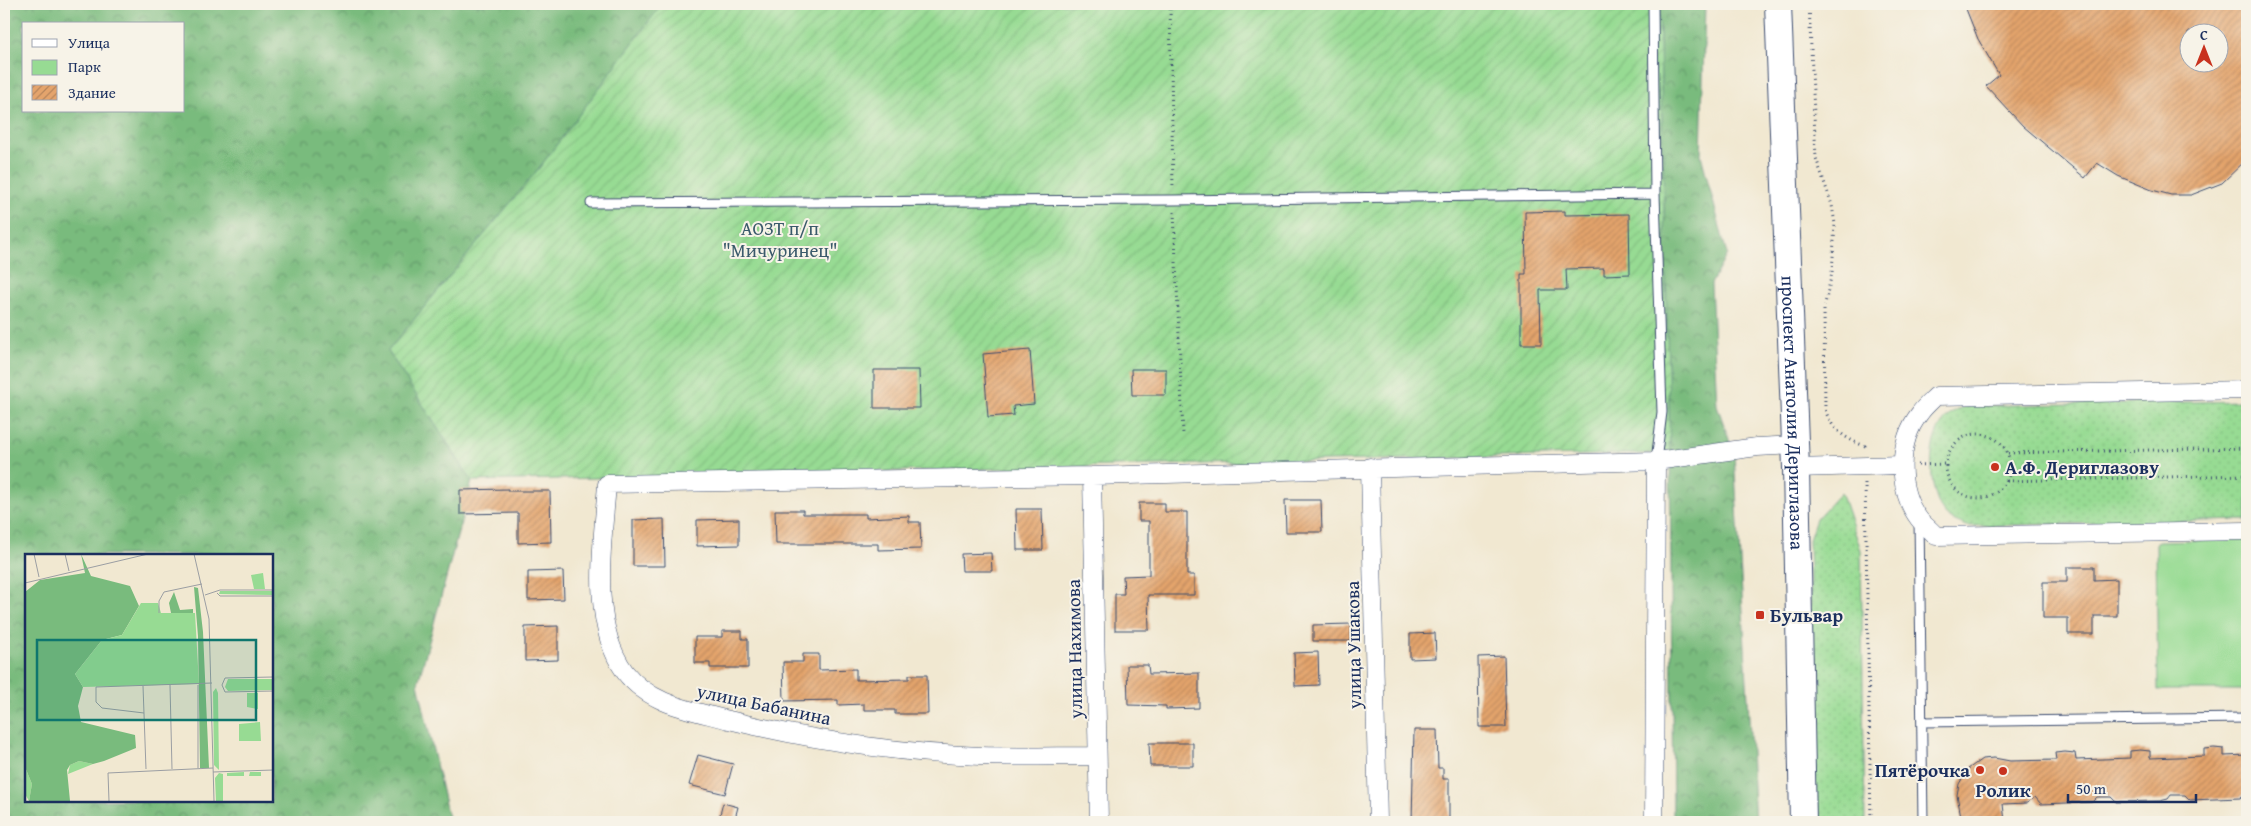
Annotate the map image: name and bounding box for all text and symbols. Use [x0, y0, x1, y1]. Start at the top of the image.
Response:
legend [22, 22, 185, 112]
north arrow [2178, 22, 2228, 72]
text: С [2200, 25, 2208, 45]
text: Улица [68, 32, 111, 53]
text: Парк [68, 56, 101, 77]
text: Здание [68, 82, 116, 103]
park label: АОЗТ п/п "Мичуринец" [722, 214, 838, 264]
street label: проспект Анатолия Дериглазова [1775, 275, 1812, 550]
place label: А.Ф. Дериглазову [2005, 453, 2159, 481]
marker: А.Ф. Дериглазову [1989, 461, 2001, 473]
inset map [25, 554, 272, 801]
street label: улица Нахимова [1059, 579, 1089, 720]
street label: улица Ушакова [1338, 581, 1368, 710]
place label: Бульвар [1770, 601, 1843, 629]
marker: Бульвар [1754, 609, 1766, 621]
street label: улица Бабанина [693, 676, 834, 732]
place label: Пятёрочка [1875, 756, 1970, 784]
marker: Пятёрочка [1974, 764, 1986, 776]
marker: Ролик [1997, 765, 2009, 777]
scale bar [2068, 771, 2196, 803]
place label: Ролик [1975, 776, 2031, 804]
text: 50 m [2076, 778, 2107, 799]

